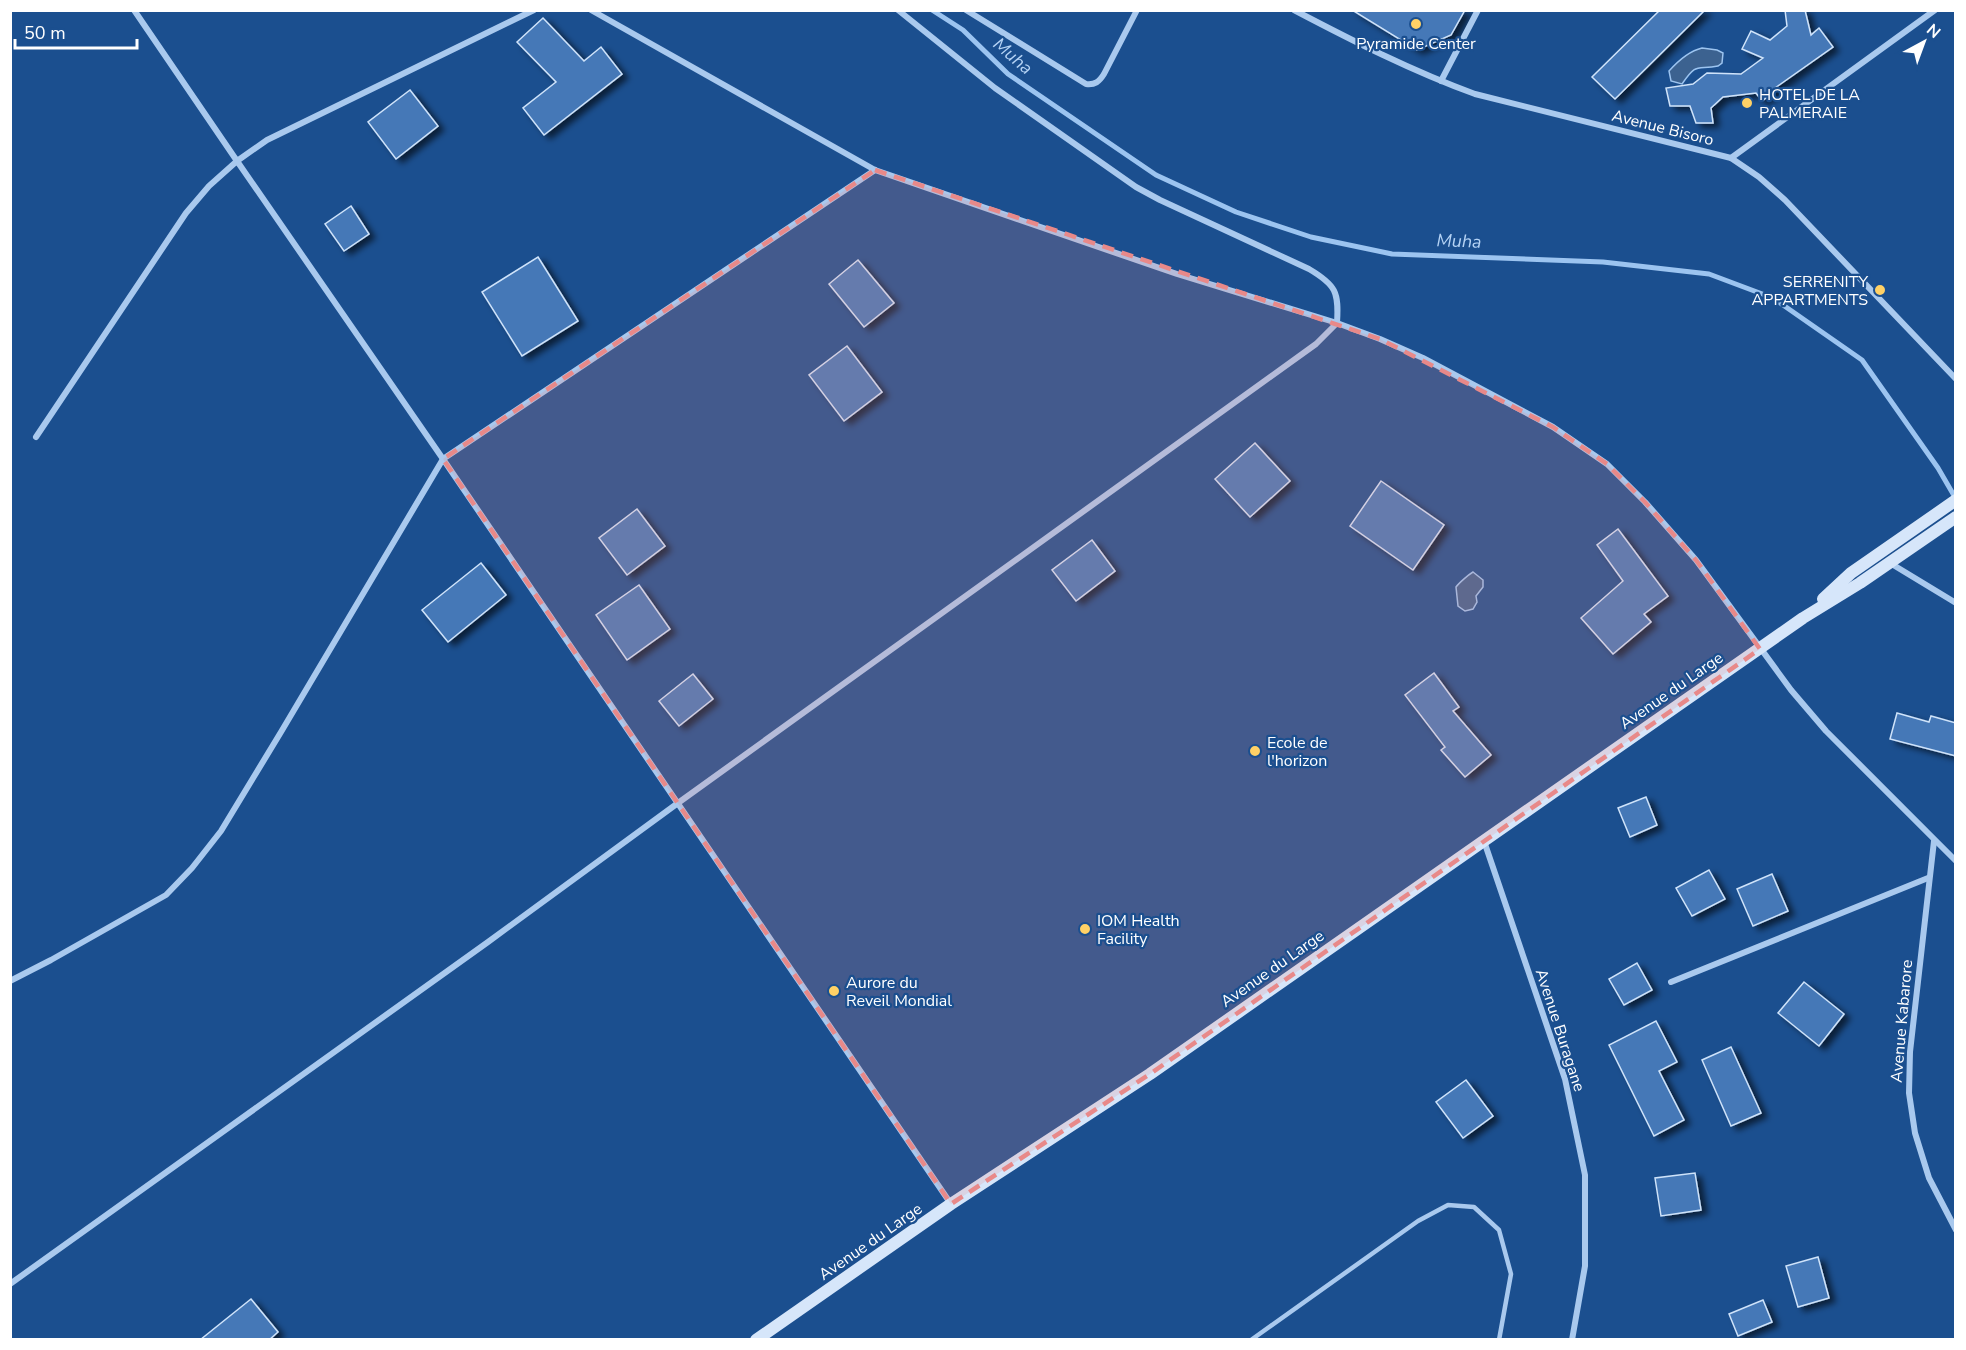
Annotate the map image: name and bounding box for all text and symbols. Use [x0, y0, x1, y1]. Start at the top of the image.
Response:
scale bar [15, 12, 136, 50]
north arrow [1894, 12, 1954, 72]
marker: Pyramide Center [1409, 17, 1423, 31]
text: N [1921, 19, 1945, 44]
text: 50 m [24, 21, 66, 45]
water label: Muha [988, 32, 1038, 80]
place label: Pyramide Center [1356, 33, 1476, 55]
place label: HOTEL DE LA PALMERAIE [1759, 84, 1860, 124]
marker: HOTEL DE LA PALMERAIE [1740, 96, 1754, 110]
street label: Avenue Bisoro [1610, 105, 1716, 151]
water label: Muha [1436, 228, 1482, 254]
place label: SERRENITY APPARTMENTS [1752, 271, 1868, 311]
marker: SERRENITY APPARTMENTS [1873, 283, 1887, 297]
street label: Avenue du Large [1615, 647, 1728, 735]
place label: Ecole de l'horizon [1267, 732, 1328, 772]
marker: Ecole de l'horizon [1248, 744, 1262, 758]
place label: IOM Health Facility [1097, 910, 1180, 950]
marker: IOM Health Facility [1078, 922, 1092, 936]
street label: Avenue du Large [1216, 925, 1329, 1013]
street label: Avenue Kabarore [1886, 959, 1918, 1084]
street label: Avenue Buragane [1530, 966, 1590, 1095]
place label: Aurore du Reveil Mondial [846, 972, 952, 1012]
marker: Aurore du Reveil Mondial [827, 984, 841, 998]
street label: Avenue du Large [814, 1198, 927, 1286]

